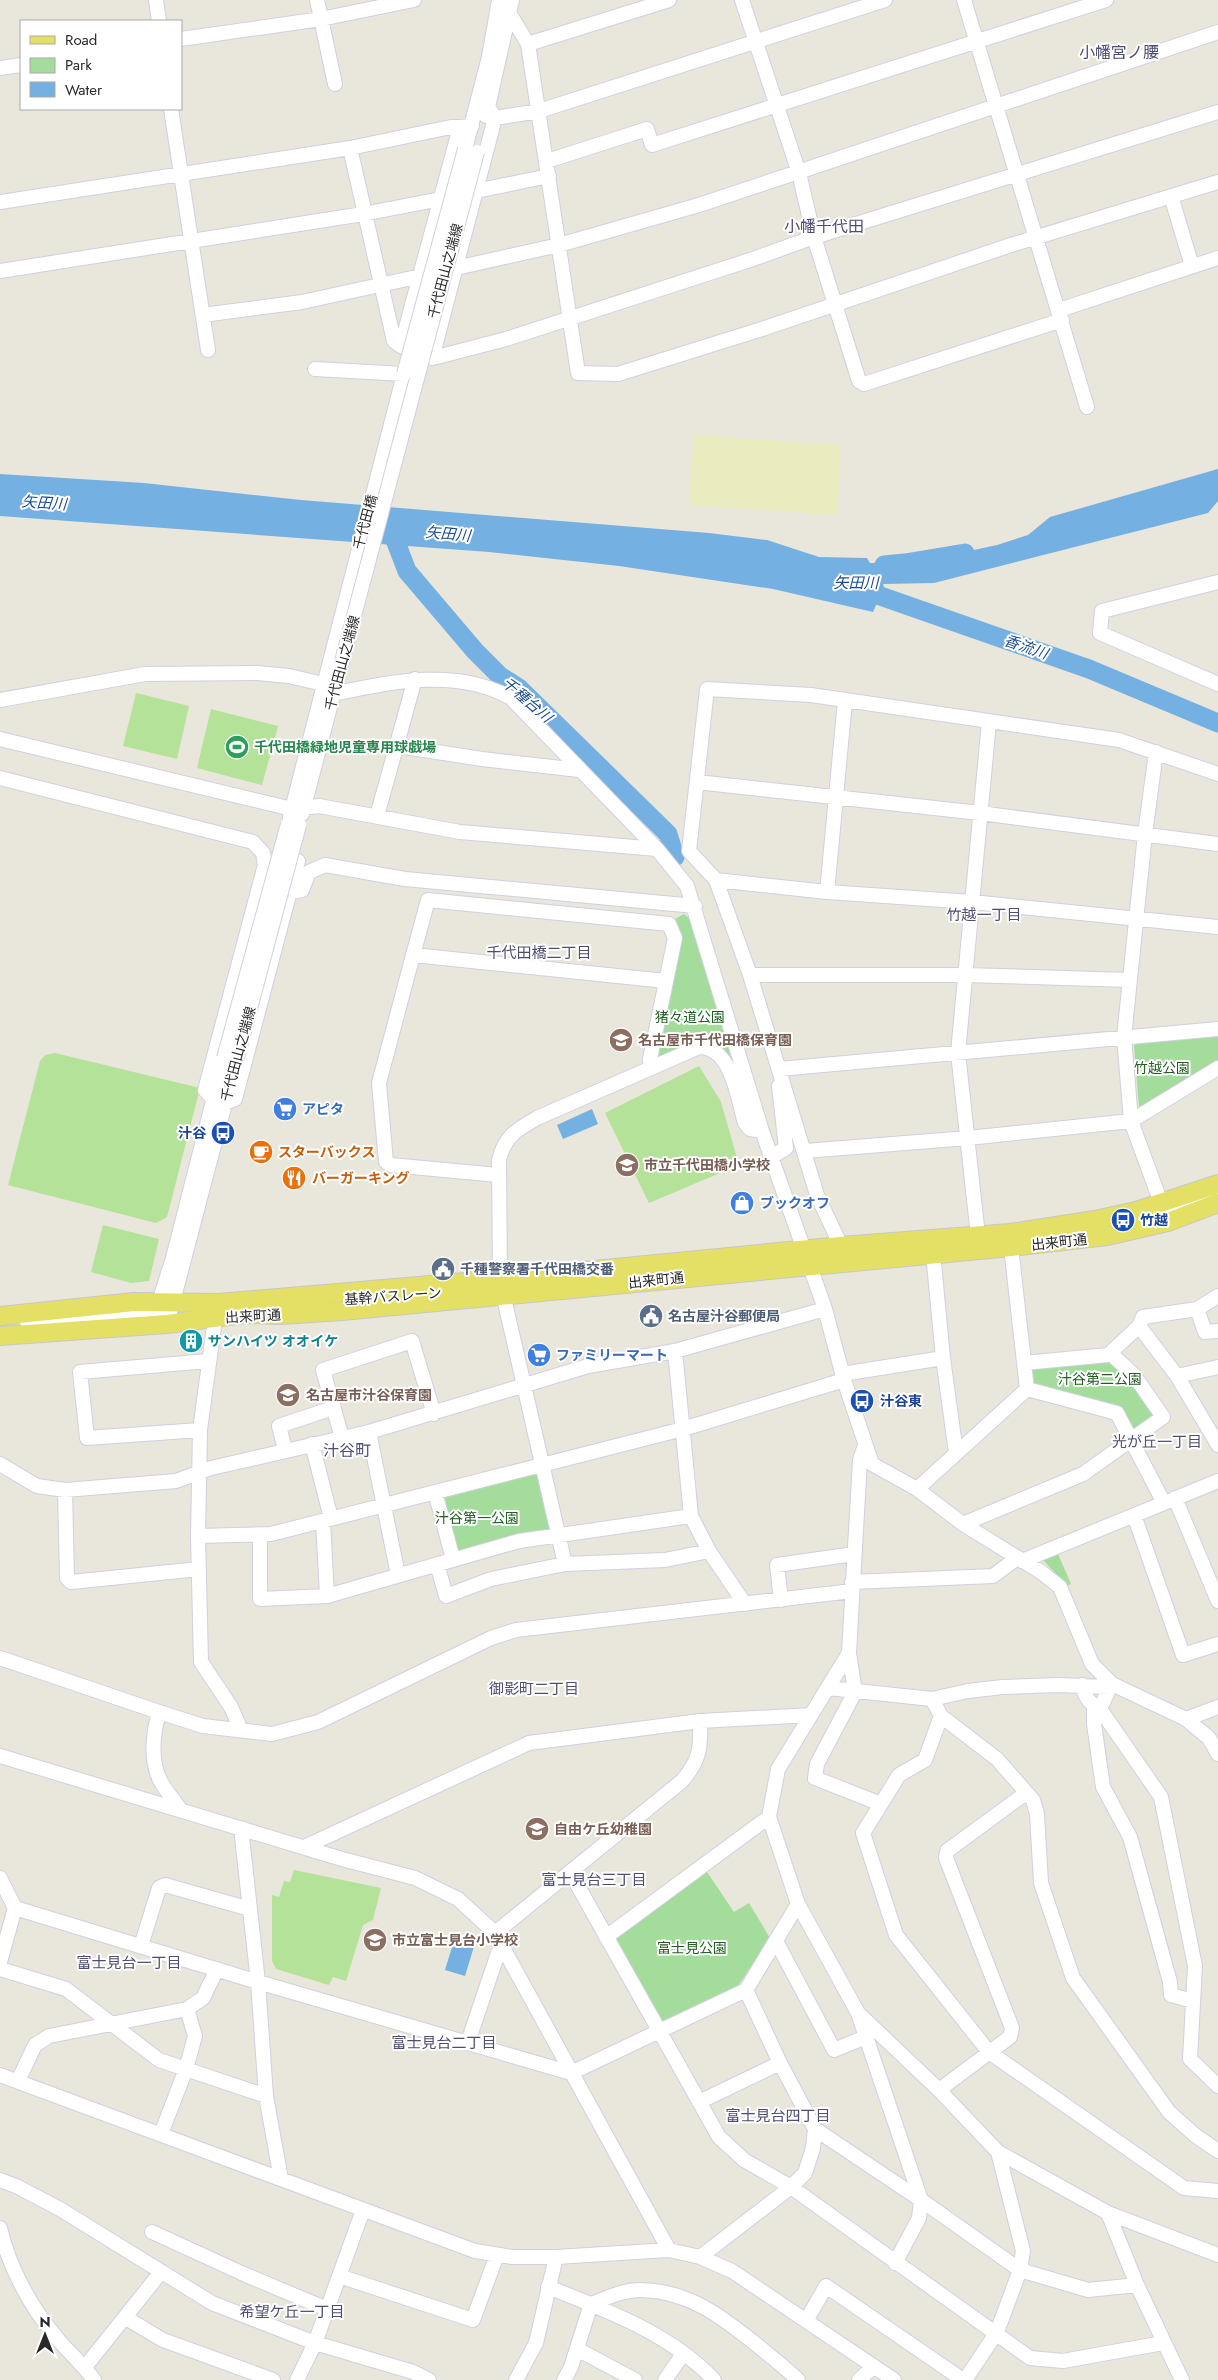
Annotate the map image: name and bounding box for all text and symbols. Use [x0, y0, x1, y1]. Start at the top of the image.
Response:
legend [20, 20, 182, 110]
text: Road [65, 29, 97, 51]
district label: 小幡宮ノ腰 [1079, 41, 1159, 64]
text: Park [65, 54, 92, 76]
text: Water [65, 79, 103, 101]
district label: 小幡千代田 [784, 215, 864, 238]
street label: 千代田山之端線 [423, 221, 467, 321]
water label: 矢田川 [21, 490, 69, 516]
street label: 千代田橋 [348, 492, 382, 552]
water label: 矢田川 [425, 521, 473, 547]
water label: 矢田川 [833, 572, 880, 594]
street label: 千代田山之端線 [320, 613, 364, 713]
water label: 香流川 [1001, 629, 1053, 665]
water label: 千種台川 [497, 672, 558, 729]
sports icon: 千代田橋緑地児童専用球戯場 [224, 734, 250, 760]
place label: 千代田橋緑地児童専用球戯場 [254, 737, 436, 757]
district label: 竹越一丁目 [946, 904, 1022, 926]
district label: 千代田橋二丁目 [486, 942, 592, 964]
street label: 千代田山之端線 [216, 1004, 260, 1104]
park label: 猪々道公園 [655, 1007, 725, 1027]
school or university icon: 名古屋市千代田橋保育園 [608, 1027, 634, 1053]
place label: 名古屋市千代田橋保育園 [638, 1030, 792, 1050]
park label: 竹越公園 [1134, 1058, 1190, 1078]
supermarket icon: アピタ [272, 1096, 298, 1122]
place label: アピタ [302, 1099, 344, 1119]
bus stop icon: 汁谷 [210, 1120, 236, 1146]
place label: 汁谷 [178, 1123, 207, 1143]
cafe icon: スターバックス [248, 1139, 274, 1165]
place label: スターバックス [278, 1142, 375, 1162]
school or university icon: 市立千代田橋小学校 [614, 1152, 640, 1178]
place label: 市立千代田橋小学校 [644, 1155, 770, 1175]
restaurant icon: バーガーキング [281, 1165, 307, 1191]
place label: バーガーキング [312, 1168, 410, 1188]
shop icon: ブックオフ [729, 1190, 755, 1216]
place label: ブックオフ [760, 1193, 830, 1213]
bus stop icon: 竹越 [1110, 1207, 1136, 1233]
place label: 竹越 [1140, 1210, 1168, 1230]
street label: 出来町通 [1030, 1229, 1088, 1255]
public building icon: 千種警察署千代田橋交番 [430, 1256, 456, 1282]
place label: 千種警察署千代田橋交番 [460, 1259, 614, 1279]
street label: 出来町通 [627, 1267, 685, 1293]
street label: 基幹バスレーン [344, 1283, 442, 1309]
public building icon: 名古屋汁谷郵便局 [638, 1303, 664, 1329]
street label: 出来町通 [225, 1305, 281, 1327]
place label: 名古屋汁谷郵便局 [668, 1306, 780, 1326]
building icon: サンハイツ オオイケ [178, 1328, 204, 1354]
place label: サンハイツ オオイケ [208, 1331, 338, 1351]
supermarket icon: ファミリーマート [526, 1342, 552, 1368]
place label: ファミリーマート [556, 1345, 668, 1365]
park label: 汁谷第二公園 [1058, 1369, 1142, 1389]
school or university icon: 名古屋市汁谷保育園 [275, 1382, 301, 1408]
place label: 名古屋市汁谷保育園 [306, 1385, 432, 1405]
bus stop icon: 汁谷東 [849, 1388, 875, 1414]
place label: 汁谷東 [880, 1391, 922, 1411]
district label: 光が丘一丁目 [1112, 1431, 1202, 1453]
district label: 汁谷町 [323, 1439, 371, 1462]
park label: 汁谷第一公園 [435, 1508, 519, 1528]
district label: 御影町二丁目 [489, 1678, 579, 1700]
school or university icon: 自由ケ丘幼稚園 [524, 1816, 550, 1842]
place label: 自由ケ丘幼稚園 [554, 1819, 652, 1839]
district label: 富士見台三丁目 [541, 1869, 647, 1891]
school or university icon: 市立富士見台小学校 [362, 1927, 388, 1953]
place label: 市立富士見台小学校 [392, 1930, 518, 1950]
park label: 富士見公園 [657, 1938, 727, 1958]
district label: 富士見台一丁目 [76, 1952, 182, 1974]
district label: 富士見台二丁目 [391, 2032, 497, 2054]
district label: 富士見台四丁目 [725, 2105, 831, 2127]
district label: 希望ケ丘一丁目 [239, 2301, 345, 2323]
north arrow [20, 2310, 70, 2360]
text: N [39, 2312, 51, 2332]

